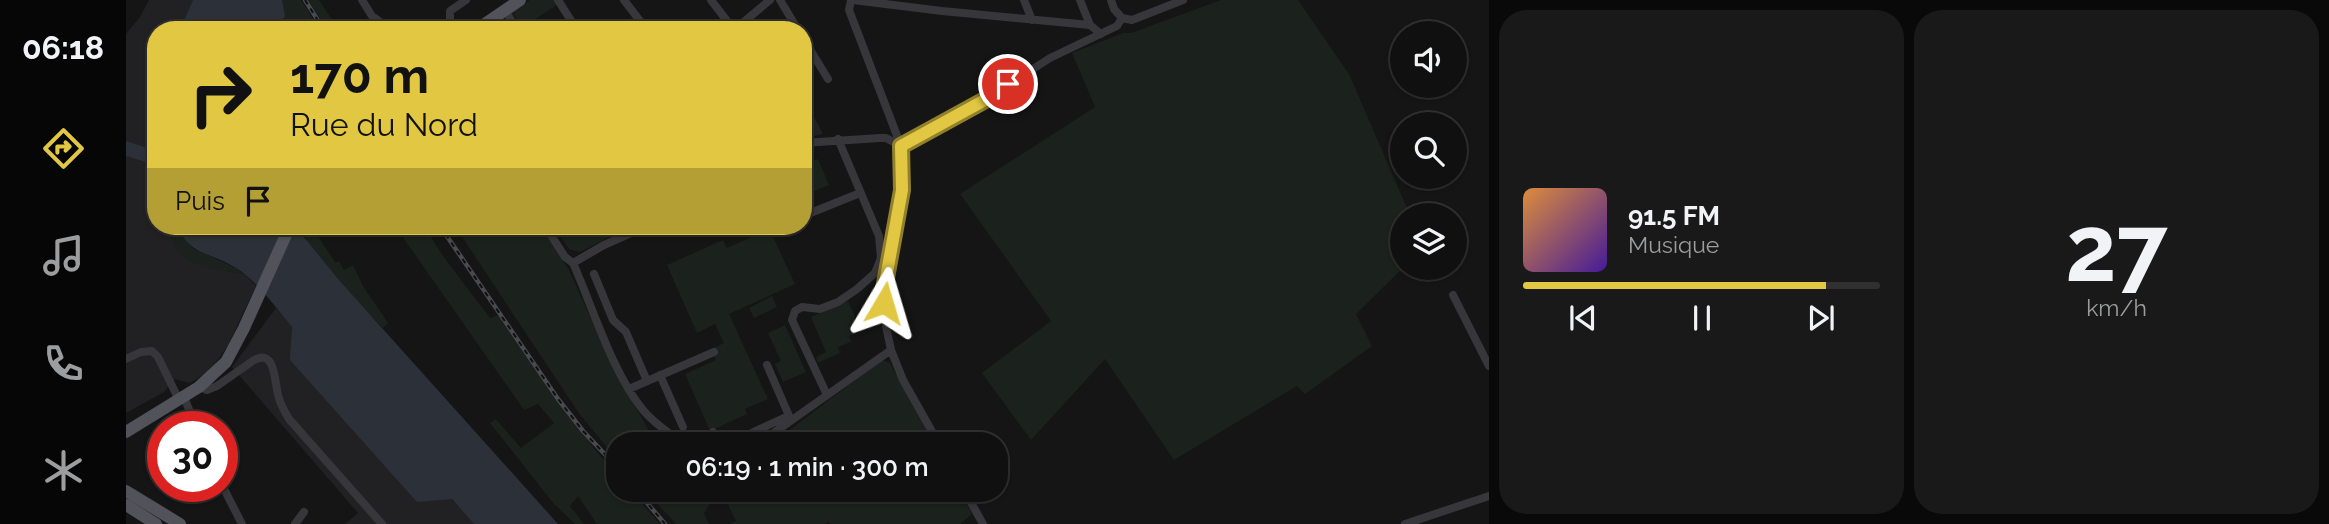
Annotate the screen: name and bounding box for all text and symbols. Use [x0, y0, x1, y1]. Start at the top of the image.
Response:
map controls [1390, 21, 1467, 280]
button: sound [1390, 21, 1467, 98]
text: 06:18 [22, 29, 104, 66]
text: 170 m [290, 47, 429, 104]
icon: right [175, 49, 266, 140]
pin [978, 54, 1038, 114]
icon: arrive [989, 65, 1027, 103]
text: Rue du Nord [290, 106, 478, 143]
button: search [1390, 112, 1467, 189]
icon: directions [39, 124, 88, 173]
icon: arrive [239, 182, 277, 220]
text: Puis [175, 186, 225, 216]
text: 27 [2065, 195, 2168, 302]
text: 91.5 FM [1628, 201, 1720, 231]
button: layers [1390, 203, 1467, 280]
icon: music [39, 231, 88, 280]
text: Musique [1628, 231, 1719, 258]
position arrow [847, 266, 921, 340]
text: km/h [2086, 294, 2147, 321]
icon: previous [1564, 299, 1602, 337]
icon: pause [1683, 299, 1721, 337]
icon: next [1802, 299, 1840, 337]
icon: phone [39, 339, 88, 388]
speed limit sign: 30 [147, 411, 238, 502]
icon: climate [39, 446, 88, 495]
text: 06:19 · 1 min · 300 m [685, 452, 929, 482]

